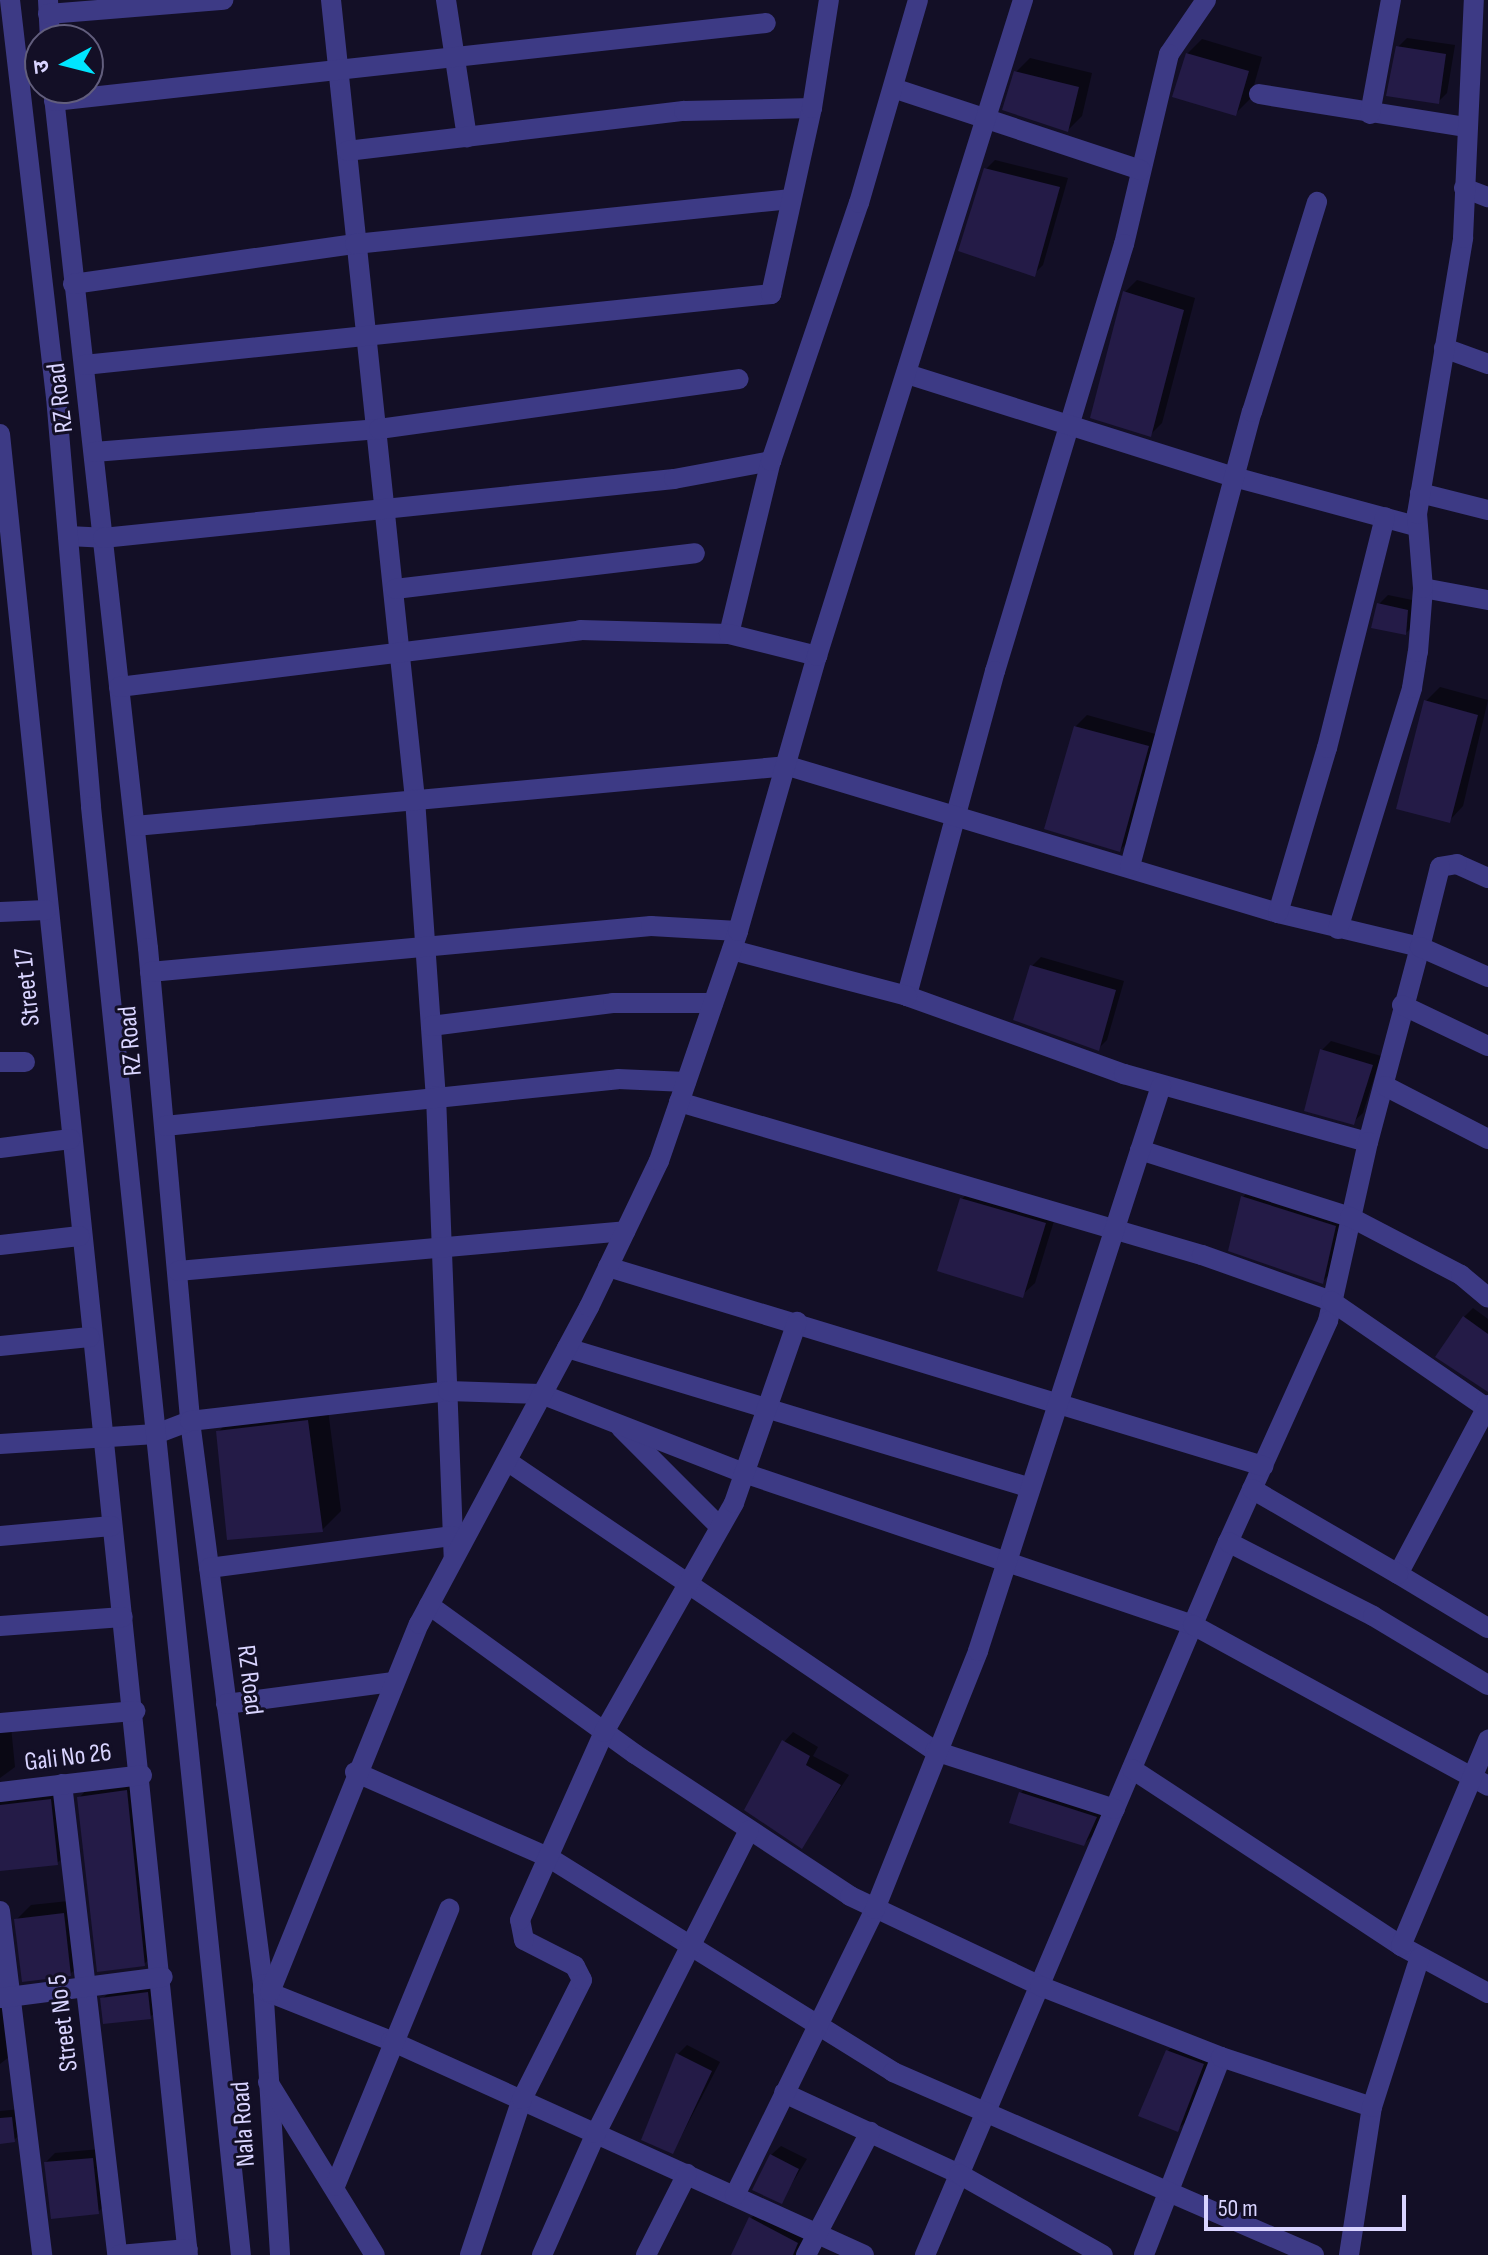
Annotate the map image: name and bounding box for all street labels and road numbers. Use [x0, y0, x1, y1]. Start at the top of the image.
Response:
street label: RZ Road [41, 361, 81, 435]
street label: Street 17 [8, 946, 48, 1028]
street label: RZ Road [112, 1005, 150, 1077]
street label: RZ Road [229, 1643, 269, 1717]
street label: Gali No 26 [23, 1737, 113, 1779]
street label: Street No 5 [43, 1973, 85, 2073]
street label: Nala Road [225, 2080, 263, 2168]

